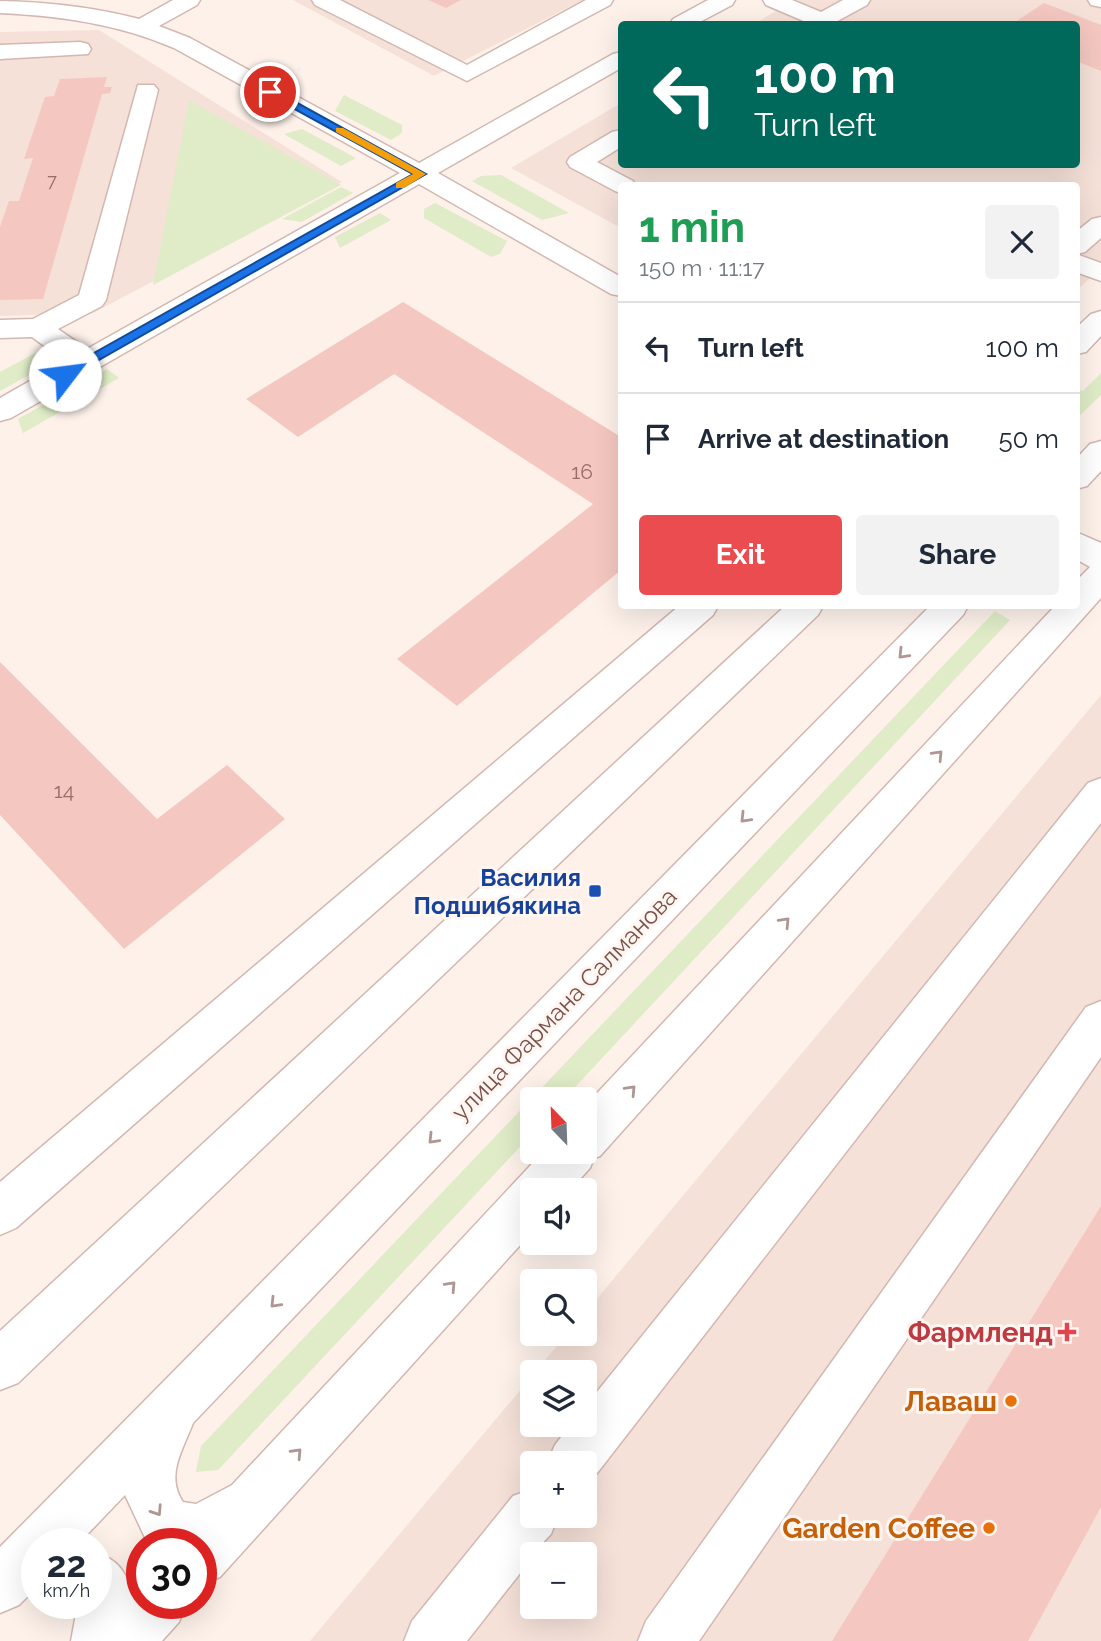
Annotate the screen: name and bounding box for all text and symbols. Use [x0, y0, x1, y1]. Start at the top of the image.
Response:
text: 100 m [754, 47, 896, 104]
icon: left [639, 49, 730, 140]
pin [240, 62, 300, 122]
icon: arrive [251, 73, 289, 111]
text: Turn left [754, 106, 876, 143]
house number: 7 [47, 170, 57, 191]
text: 1 min [639, 203, 745, 252]
button: close [985, 205, 1059, 279]
text: 150 m · 11:17 [639, 254, 765, 281]
icon: left [639, 329, 677, 367]
text: Turn left [698, 333, 804, 363]
text: 100 m [986, 333, 1059, 363]
position arrow [28, 338, 102, 412]
icon: arrive [639, 420, 677, 458]
text: Arrive at destination [698, 424, 949, 454]
text: 50 m [998, 424, 1059, 454]
house number: 16 [571, 459, 593, 484]
button: Exit [639, 515, 842, 595]
button: Share [856, 515, 1059, 595]
one-way arrow [899, 646, 912, 659]
one-way arrow [930, 750, 943, 763]
house number: 14 [54, 778, 74, 803]
one-way arrow [740, 810, 753, 823]
place label: Василия Подшибякина [414, 863, 581, 920]
street label: улица Фармана Салманова [445, 882, 683, 1126]
marker: Василия Подшибякина [587, 883, 603, 899]
one-way arrow [776, 917, 789, 930]
one-way arrow [622, 1085, 635, 1098]
north arrow [520, 1087, 597, 1164]
map controls [520, 1087, 597, 1619]
one-way arrow [428, 1131, 441, 1144]
button: sound [520, 1178, 597, 1255]
button: search [520, 1269, 597, 1346]
one-way arrow [443, 1281, 455, 1294]
one-way arrow [270, 1294, 283, 1307]
place label: Фармленд [908, 1316, 1053, 1349]
marker: Фармленд [1059, 1324, 1075, 1340]
button: layers [520, 1360, 597, 1437]
place label: Лаваш [904, 1385, 997, 1418]
marker: Лаваш [1003, 1393, 1019, 1409]
one-way arrow [289, 1448, 301, 1461]
button: + [520, 1451, 597, 1528]
one-way arrow [149, 1503, 162, 1516]
place label: Garden Coffee [782, 1512, 975, 1545]
marker: Garden Coffee [981, 1520, 997, 1536]
speed limit sign: 30 [126, 1528, 217, 1619]
button: − [520, 1542, 597, 1619]
text: 22 [47, 1544, 86, 1585]
text: km/h [43, 1580, 90, 1601]

